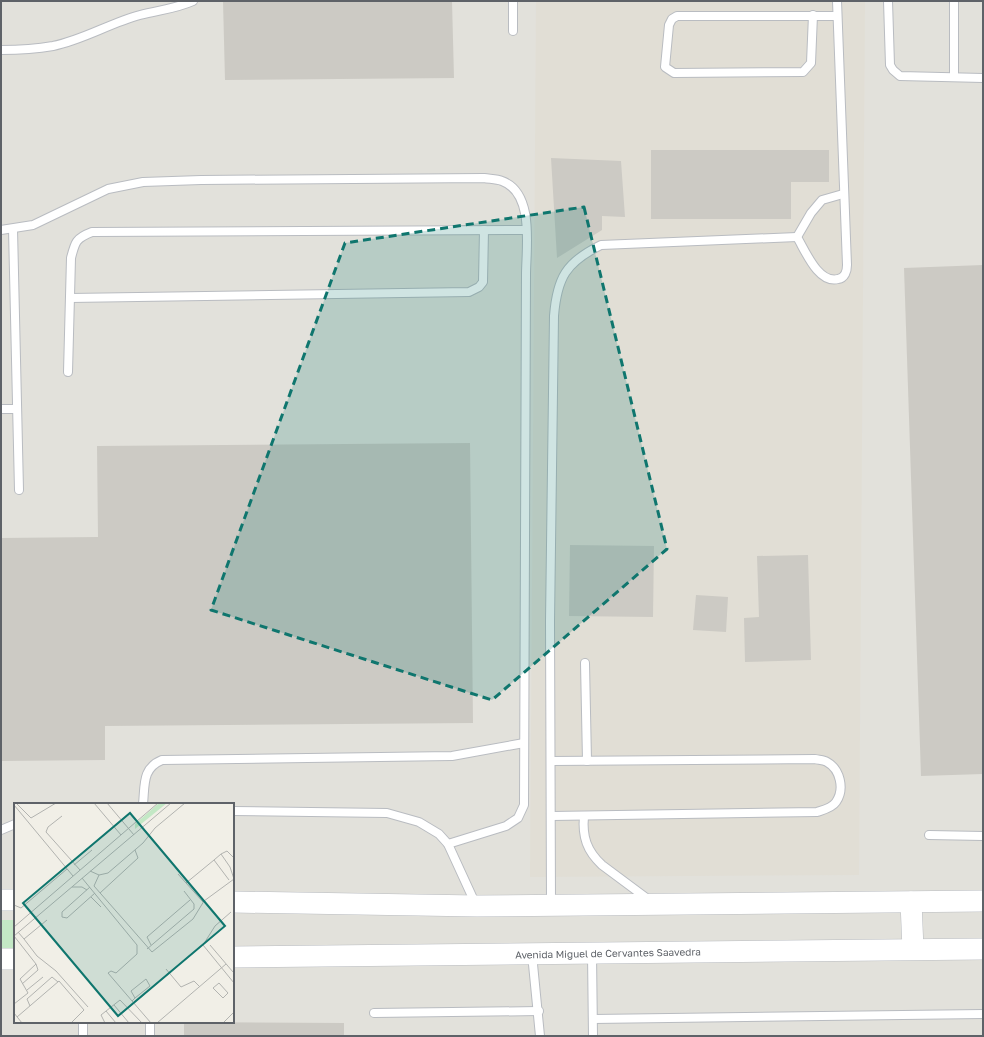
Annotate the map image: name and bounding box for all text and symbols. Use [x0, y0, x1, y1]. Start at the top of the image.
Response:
inset map [14, 803, 234, 1023]
street label: Avenida Miguel de Cervantes Saavedra [515, 945, 701, 961]

